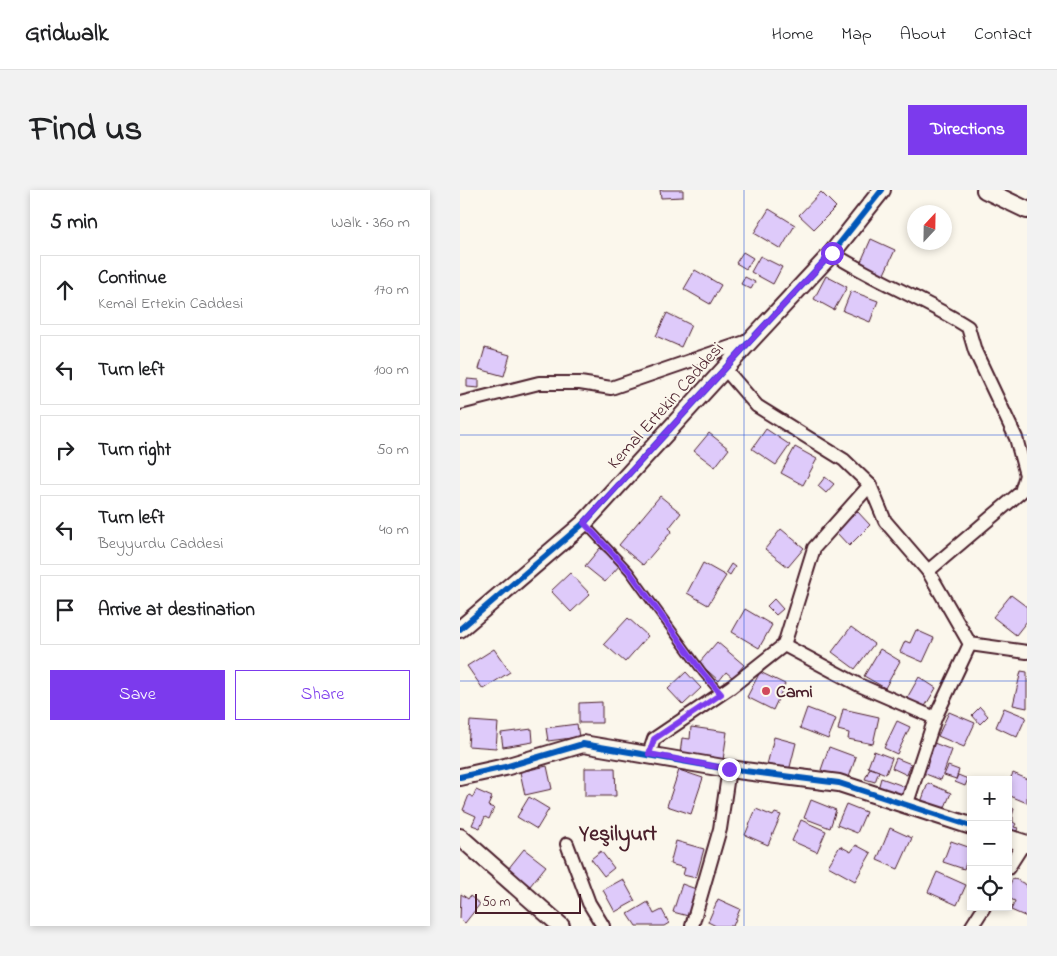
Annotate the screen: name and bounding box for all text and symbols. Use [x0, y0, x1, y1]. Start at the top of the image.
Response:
text: Gridwalk [25, 17, 109, 52]
text: Home [772, 22, 813, 48]
text: Map [841, 22, 872, 48]
text: About [900, 22, 946, 48]
text: Contact [974, 22, 1032, 48]
text: Find us [30, 105, 142, 156]
button: Directions [908, 105, 1027, 155]
north arrow [907, 205, 952, 250]
text: 5 min [50, 208, 98, 238]
text: Walk · 360 m [331, 211, 410, 235]
route start [821, 242, 844, 265]
text: Continue [98, 265, 166, 292]
icon: ahead [51, 276, 79, 304]
text: 170 m [374, 278, 409, 302]
text: Kemal Ertekin Caddesi [98, 292, 243, 316]
street label: Kemal Ertekin Caddesi [602, 337, 731, 476]
icon: left [51, 356, 79, 384]
text: Turn left [98, 357, 165, 384]
text: 100 m [374, 358, 409, 382]
icon: right [51, 436, 79, 464]
text: Turn right [98, 437, 171, 464]
text: 50 m [377, 438, 409, 462]
text: Turn left [98, 505, 165, 532]
icon: left [51, 516, 79, 544]
text: 40 m [379, 518, 409, 542]
text: Beyyurdu Caddesi [98, 532, 224, 556]
icon: arrive [51, 596, 79, 624]
text: Arrive at destination [98, 597, 255, 624]
button: Save [50, 670, 225, 720]
button: Share [235, 670, 410, 720]
place label: Cami [776, 680, 813, 706]
marker: Cami [760, 685, 772, 697]
route end [718, 758, 741, 781]
map controls [967, 776, 1012, 911]
button: + [967, 776, 1012, 821]
district label: Yeşilyurt [578, 819, 657, 852]
button: − [967, 821, 1012, 866]
button: locate [967, 866, 1012, 911]
scale bar [475, 891, 581, 914]
text: 50 m [482, 892, 510, 913]

